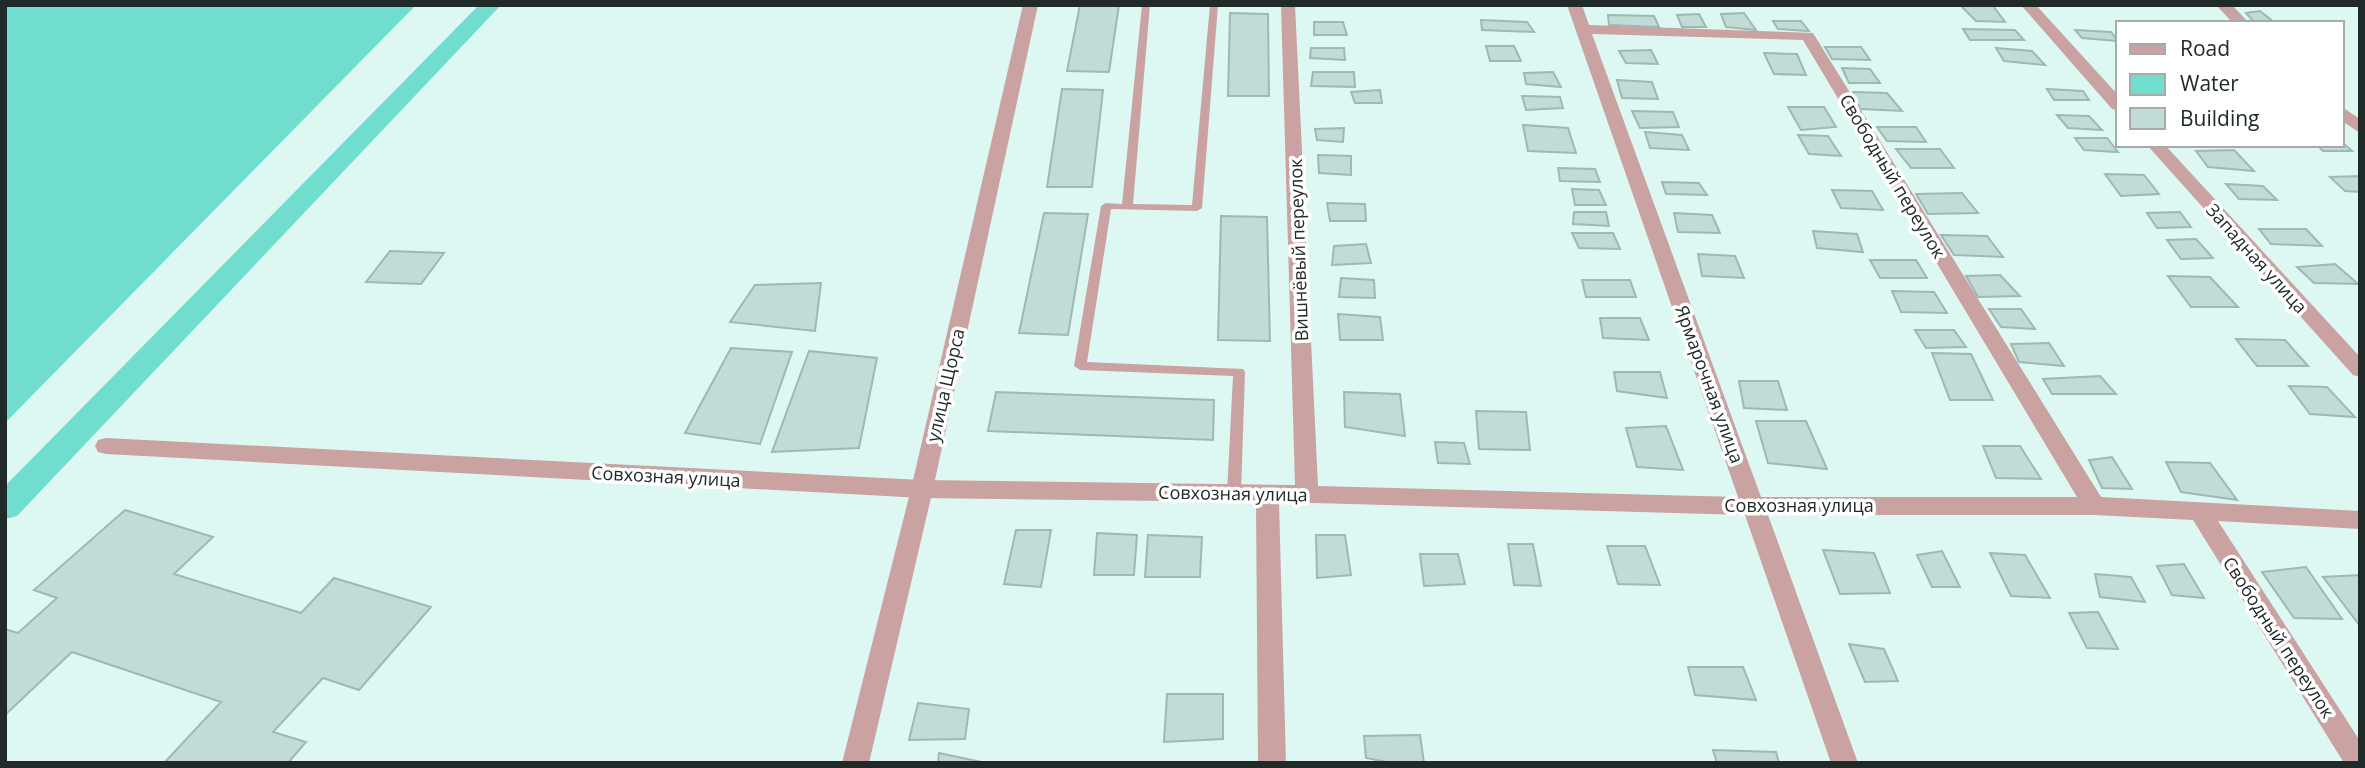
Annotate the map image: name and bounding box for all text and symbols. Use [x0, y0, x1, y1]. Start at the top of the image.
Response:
legend [2116, 21, 2344, 147]
text: Road [2180, 34, 2230, 62]
text: Water [2180, 69, 2239, 97]
street label: Свободный переулок [1834, 89, 1952, 263]
text: Building [2180, 104, 2259, 132]
street label: Вишнёвый переулок [1283, 158, 1313, 342]
street label: Западная улица [2201, 198, 2313, 318]
street label: Ярмарочная улица [1670, 302, 1750, 466]
street label: улица Щорса [920, 326, 970, 444]
street label: Совхозная улица [591, 460, 741, 492]
street label: Совхозная улица [1158, 480, 1308, 506]
street label: Совхозная улица [1724, 493, 1874, 517]
street label: Свободный переулок [2218, 552, 2341, 723]

